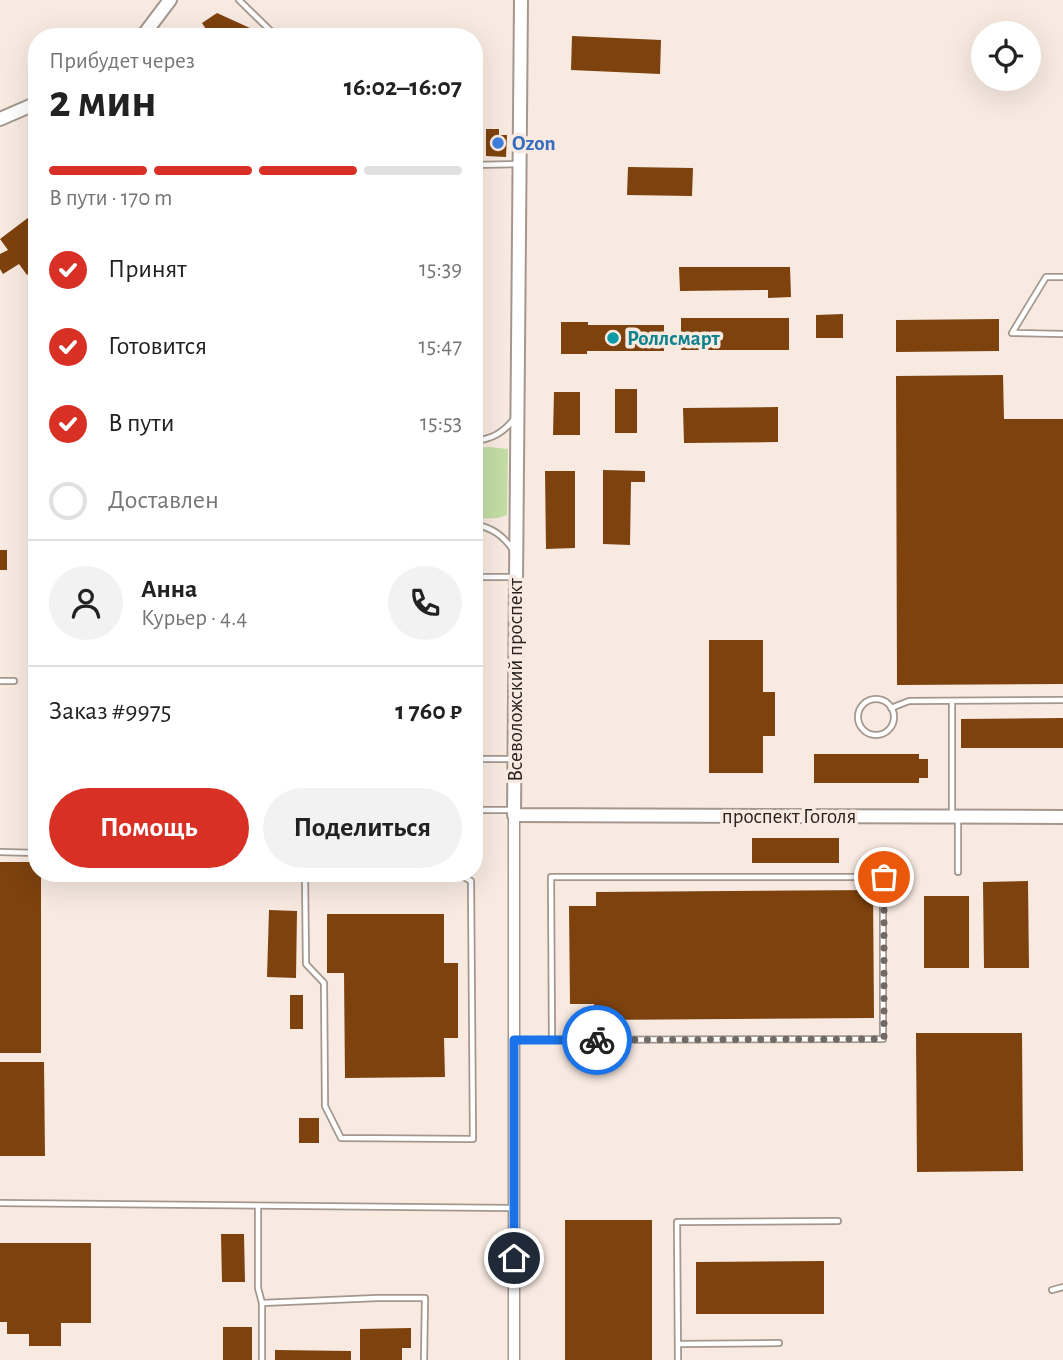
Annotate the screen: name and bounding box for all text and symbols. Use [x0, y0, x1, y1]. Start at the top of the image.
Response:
map controls [971, 21, 1041, 91]
button: locate [971, 21, 1041, 91]
text: Прибудет через [49, 50, 195, 73]
text: 16:02–16:07 [344, 74, 462, 100]
text: 2 мин [49, 79, 157, 125]
place label: Ozon [512, 133, 556, 154]
marker: Ozon [490, 135, 506, 151]
text: В пути · 170 m [49, 187, 173, 210]
icon: check [49, 251, 87, 289]
text: Принят [108, 256, 187, 282]
text: 15:39 [419, 258, 462, 281]
icon: check [49, 328, 87, 366]
place label: Роллсмарт [627, 328, 721, 349]
marker: Роллсмарт [605, 330, 621, 346]
text: Готовится [108, 333, 207, 359]
text: 15:47 [419, 335, 462, 358]
icon: check [49, 405, 87, 443]
text: В пути [108, 410, 174, 436]
text: 15:53 [420, 412, 462, 435]
text: Доставлен [108, 487, 219, 513]
button: person [49, 566, 123, 640]
button: phone [388, 566, 462, 640]
text: Анна [141, 576, 197, 602]
street label: Всеволожский проспект [505, 578, 526, 782]
text: Курьер · 4.4 [141, 607, 247, 630]
text: Заказ #9975 [49, 698, 171, 724]
text: 1 760 ₽ [395, 698, 462, 724]
button: Помощь [49, 788, 249, 868]
button: Поделиться [263, 788, 462, 868]
street label: проспект Гоголя [722, 806, 856, 827]
pin [854, 847, 914, 907]
icon: bag [865, 858, 903, 896]
courier [562, 1005, 632, 1075]
icon: bike [578, 1021, 616, 1059]
pin [484, 1228, 544, 1288]
icon: home [495, 1239, 533, 1277]

